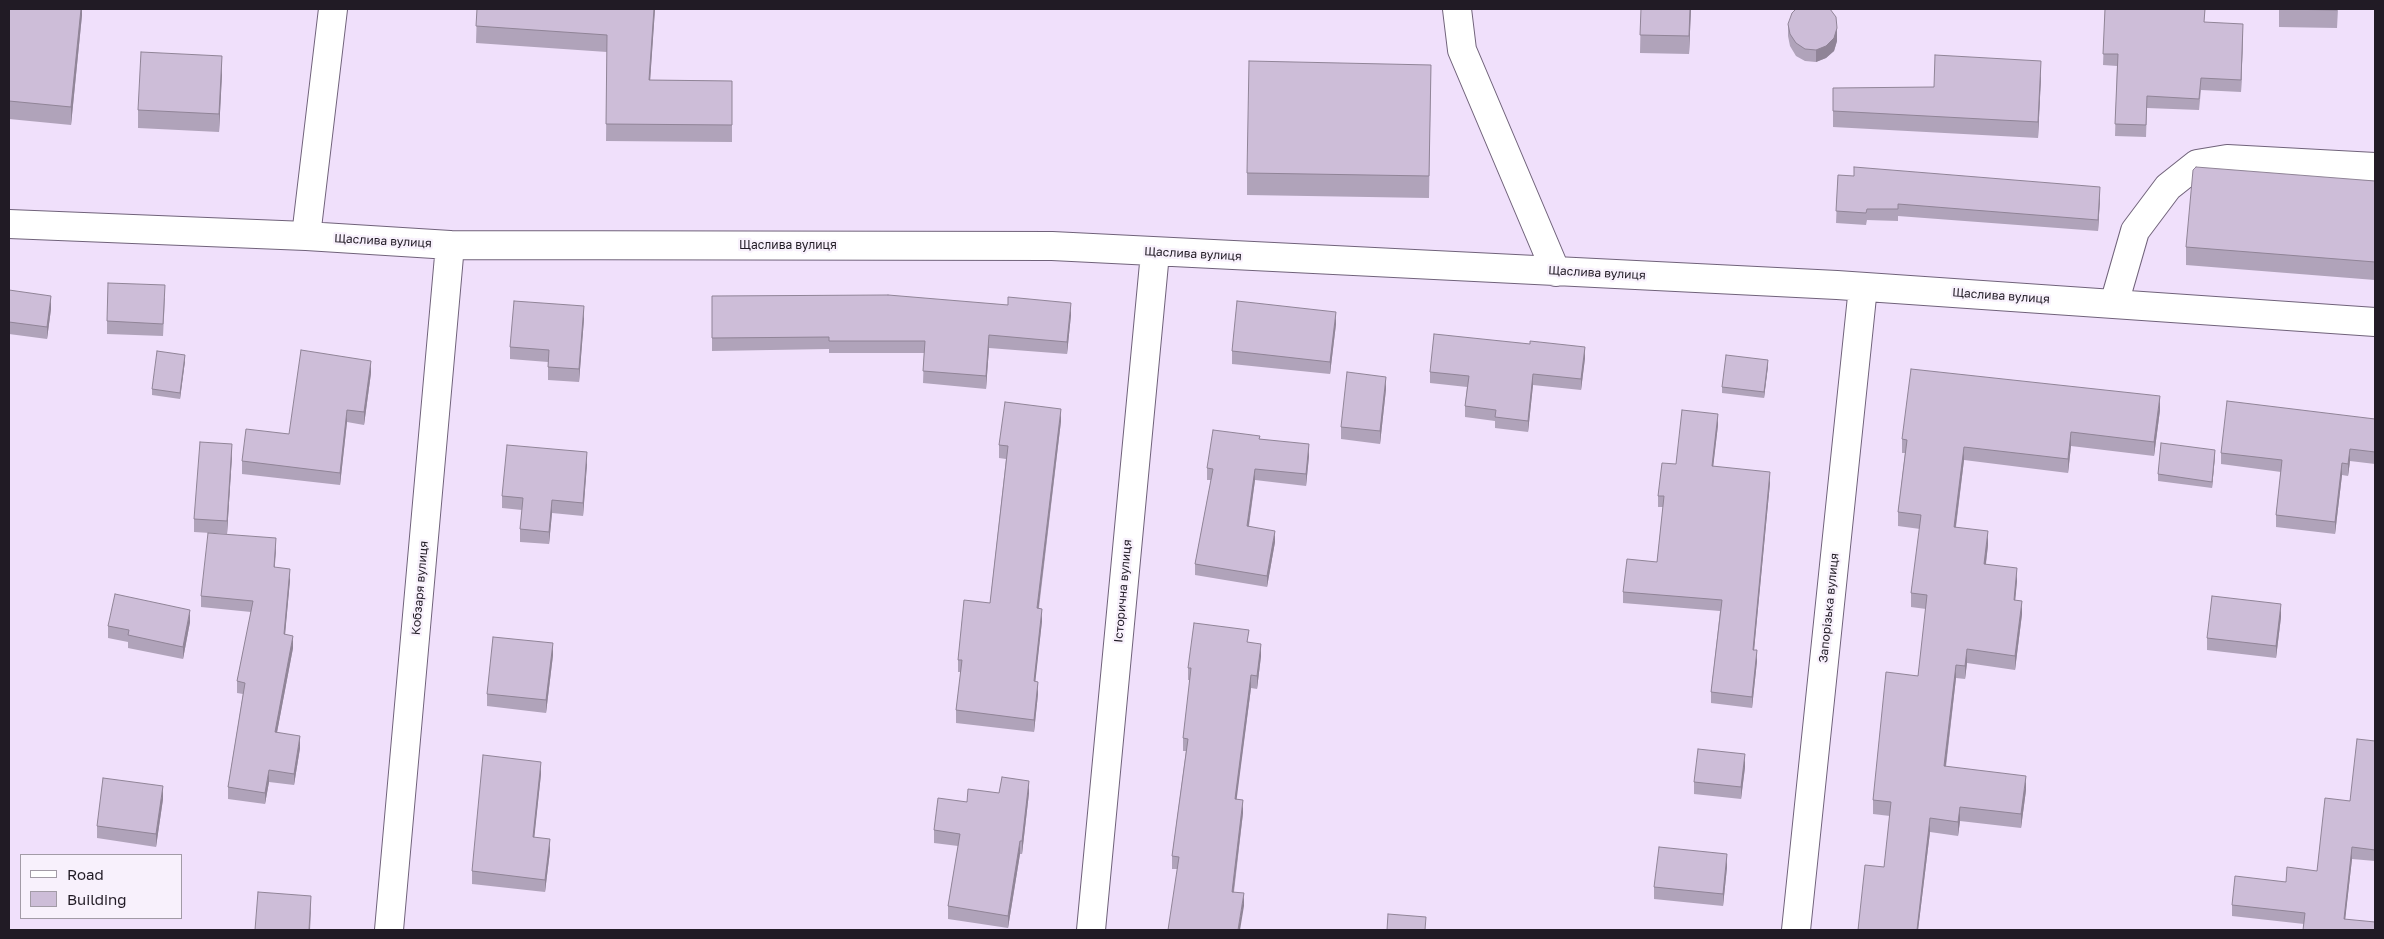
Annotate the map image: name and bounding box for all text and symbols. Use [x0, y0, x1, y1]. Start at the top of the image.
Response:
street label: Щаслива вулиця [334, 231, 432, 251]
street label: Щаслива вулиця [739, 238, 837, 252]
street label: Щаслива вулиця [1144, 244, 1242, 264]
street label: Щаслива вулиця [1548, 263, 1646, 283]
street label: Щаслива вулиця [1952, 285, 2050, 307]
street label: Історична вулиця [1111, 539, 1135, 643]
street label: Кобзаря вулиця [409, 540, 431, 636]
street label: Запорізька вулиця [1816, 552, 1842, 664]
legend [20, 854, 182, 919]
text: Road [67, 865, 104, 883]
text: Building [67, 890, 127, 908]

